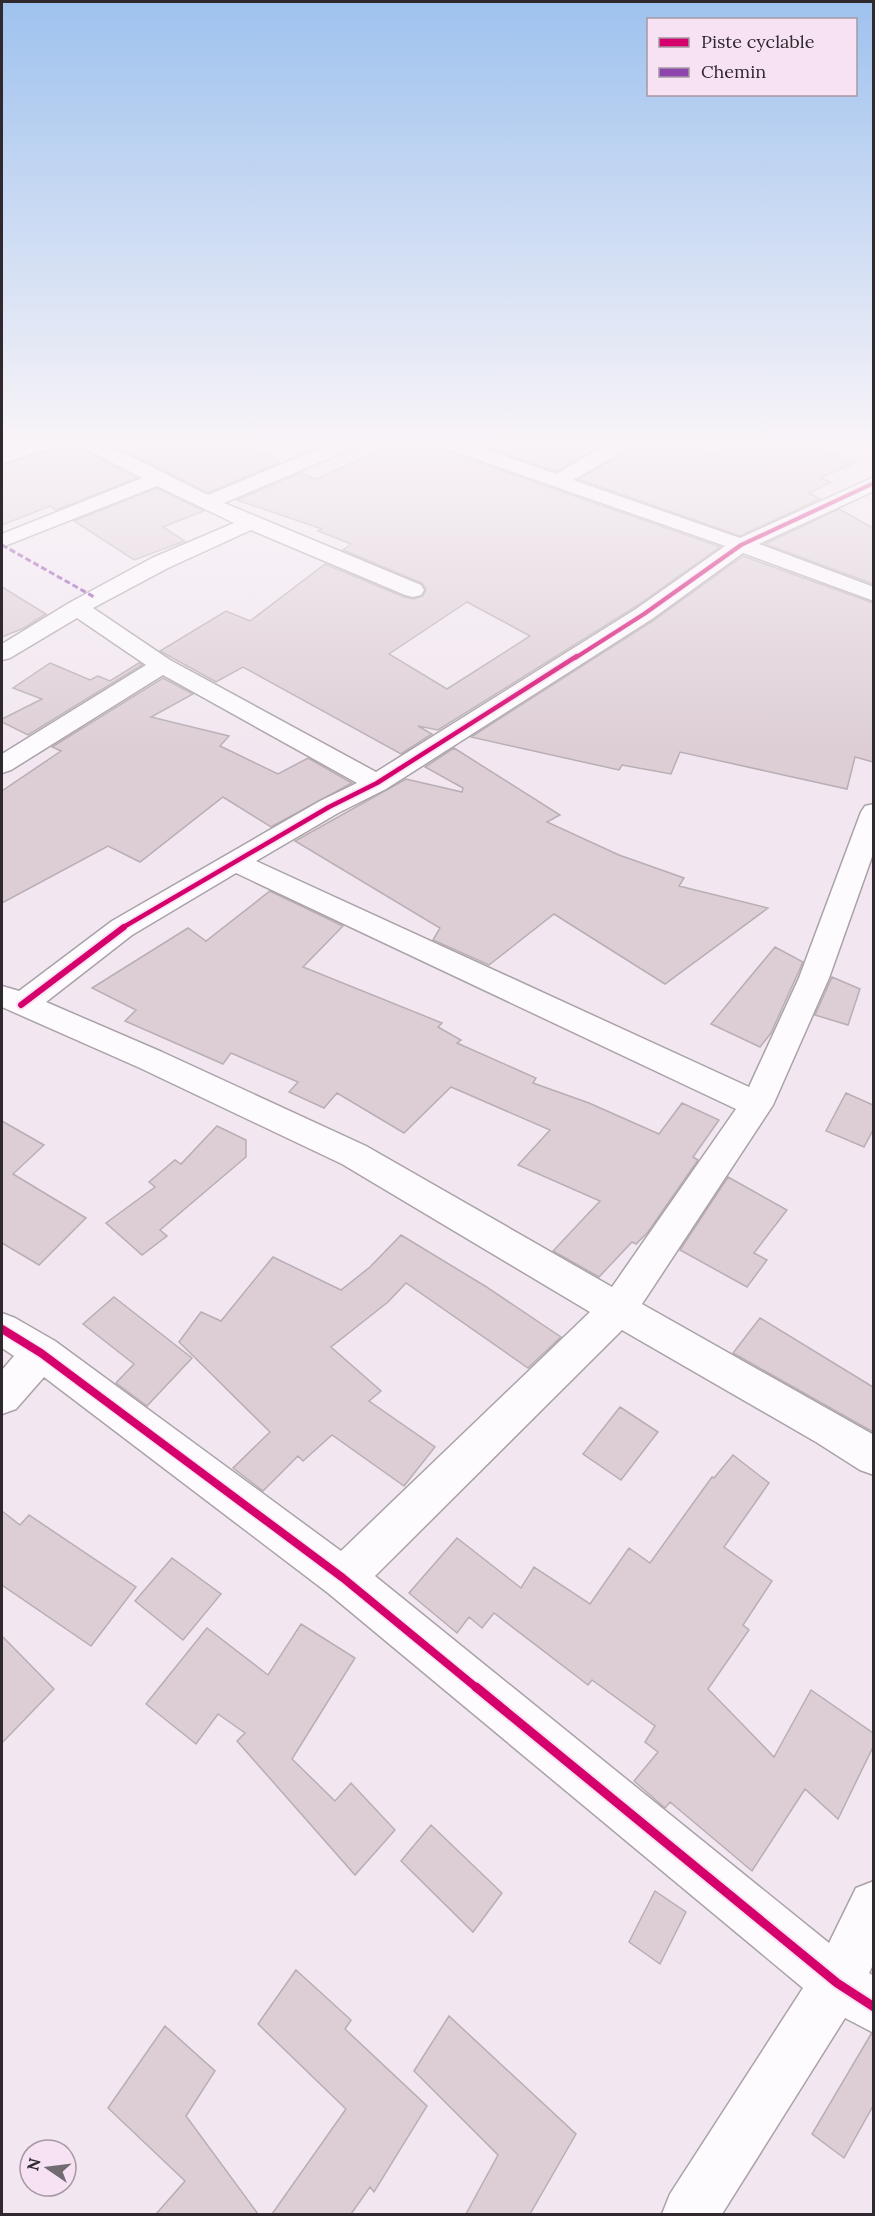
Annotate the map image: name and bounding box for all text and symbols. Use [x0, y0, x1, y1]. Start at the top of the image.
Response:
legend [647, 18, 857, 96]
text: Piste cyclable [701, 30, 815, 53]
text: Chemin [701, 60, 766, 83]
north arrow [18, 2138, 78, 2198]
text: N [22, 2156, 45, 2173]

